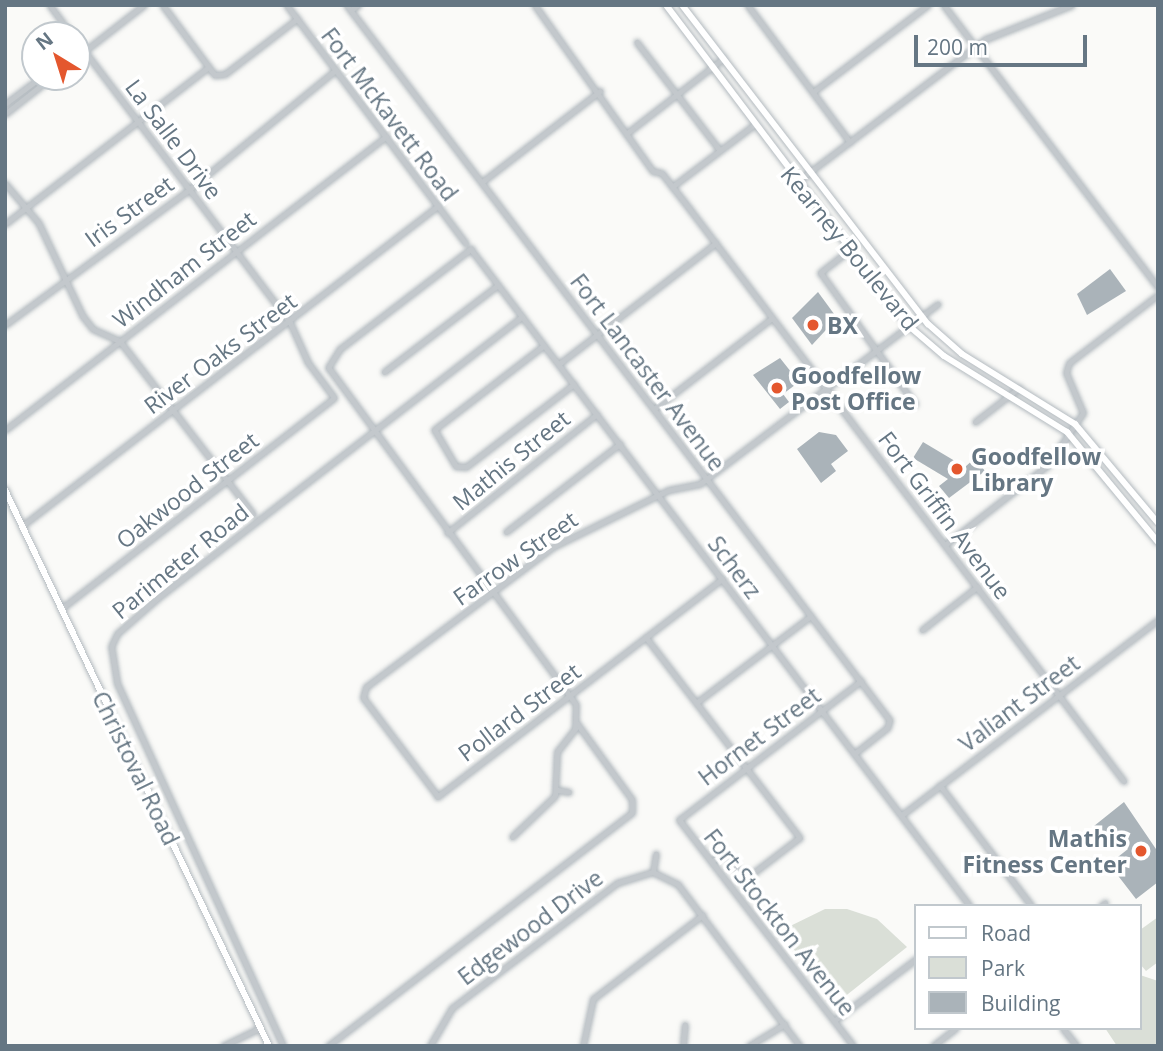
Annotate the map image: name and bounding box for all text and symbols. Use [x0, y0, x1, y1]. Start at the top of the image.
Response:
north arrow [21, 21, 91, 91]
scale bar [918, 21, 1091, 65]
street label: Fort McKavett Road [316, 22, 464, 206]
text: N [30, 26, 58, 56]
text: 200 m [927, 33, 988, 61]
street label: La Salle Drive [120, 74, 228, 204]
street label: Kearney Boulevard [775, 160, 925, 336]
street label: Iris Street [79, 170, 179, 252]
street label: Windham Street [107, 205, 261, 333]
street label: Fort Lancaster Avenue [565, 268, 731, 476]
street label: River Oaks Street [138, 287, 302, 419]
place label: BX [827, 311, 858, 339]
marker: BX [805, 317, 821, 333]
place label: Goodfellow Post Office [791, 361, 921, 415]
marker: Goodfellow Post Office [769, 380, 785, 396]
street label: Mathis Street [447, 404, 575, 516]
street label: Oakwood Street [111, 426, 263, 554]
street label: Fort Griffin Avenue [873, 426, 1017, 604]
place label: Goodfellow Library [971, 442, 1101, 496]
marker: Goodfellow Library [949, 461, 965, 477]
street label: Parimeter Road [106, 498, 254, 624]
street label: Farrow Street [448, 505, 582, 611]
street label: Scherz [703, 530, 767, 604]
street label: Valiant Street [953, 649, 1085, 757]
street label: Pollard Street [452, 657, 586, 767]
street label: Hornet Street [693, 681, 825, 791]
street label: Christoval Road [87, 687, 185, 849]
street label: Fort Stockton Avenue [699, 823, 861, 1021]
place label: Mathis Fitness Center [962, 824, 1127, 878]
marker: Mathis Fitness Center [1133, 843, 1149, 859]
street label: Edgewood Drive [452, 864, 608, 990]
legend [914, 904, 1142, 1030]
text: Road [981, 919, 1031, 947]
text: Park [981, 954, 1025, 982]
text: Building [981, 989, 1060, 1017]

